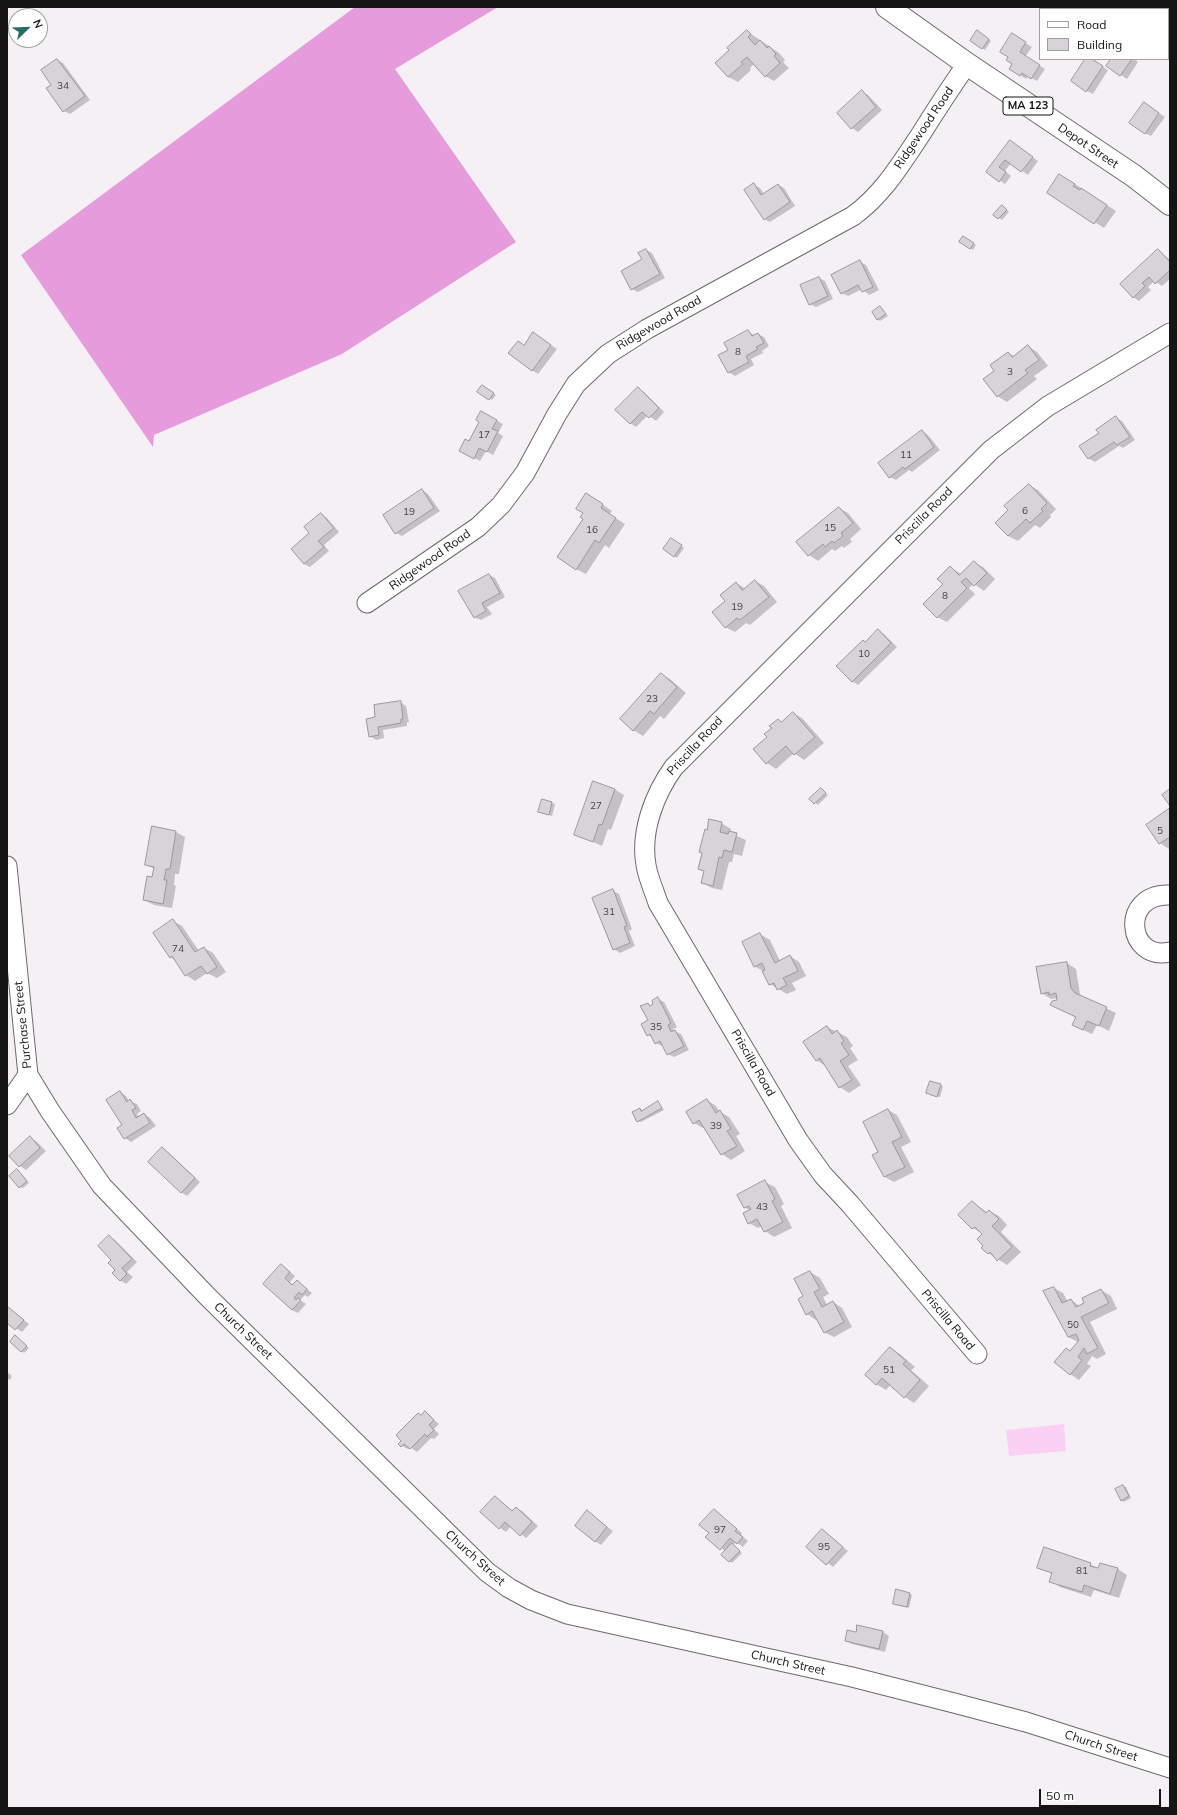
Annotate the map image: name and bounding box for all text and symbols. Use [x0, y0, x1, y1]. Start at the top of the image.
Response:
north arrow [8, 8, 48, 48]
legend [1039, 8, 1169, 60]
text: N [30, 17, 46, 30]
text: Road [1077, 17, 1106, 32]
text: Building [1077, 37, 1122, 52]
house number: 34 [57, 80, 69, 92]
street label: Ridgewood Road [891, 84, 957, 172]
road number: MA 123 [1003, 97, 1053, 115]
street label: Depot Street [1055, 120, 1121, 172]
street label: Ridgewood Road [614, 293, 704, 353]
house number: 8 [735, 346, 741, 358]
house number: 3 [1007, 366, 1013, 378]
house number: 17 [478, 429, 490, 441]
house number: 11 [900, 449, 912, 461]
street label: Priscilla Road [892, 484, 956, 548]
house number: 6 [1022, 505, 1028, 517]
house number: 19 [403, 506, 415, 518]
house number: 15 [824, 522, 836, 534]
house number: 16 [586, 524, 598, 536]
street label: Ridgewood Road [387, 527, 473, 593]
house number: 8 [942, 590, 948, 602]
house number: 19 [731, 601, 743, 613]
house number: 10 [858, 648, 870, 660]
house number: 23 [646, 693, 658, 705]
street label: Priscilla Road [664, 714, 726, 778]
house number: 27 [590, 800, 602, 812]
house number: 5 [1157, 825, 1163, 837]
house number: 31 [603, 906, 615, 918]
house number: 74 [172, 943, 184, 955]
street label: Purchase Street [11, 981, 35, 1069]
house number: 35 [650, 1021, 662, 1033]
street label: Priscilla Road [728, 1027, 778, 1099]
house number: 39 [710, 1120, 722, 1132]
house number: 43 [756, 1201, 768, 1213]
street label: Priscilla Road [918, 1287, 978, 1353]
street label: Church Street [211, 1300, 275, 1362]
house number: 50 [1067, 1319, 1079, 1331]
house number: 51 [883, 1364, 895, 1376]
house number: 97 [714, 1524, 726, 1536]
street label: Church Street [442, 1527, 508, 1589]
house number: 95 [818, 1541, 830, 1553]
house number: 81 [1076, 1565, 1088, 1577]
street label: Church Street [749, 1647, 827, 1679]
street label: Church Street [1063, 1727, 1139, 1765]
scale bar [1041, 1781, 1163, 1807]
text: 50 m [1046, 1788, 1074, 1803]

